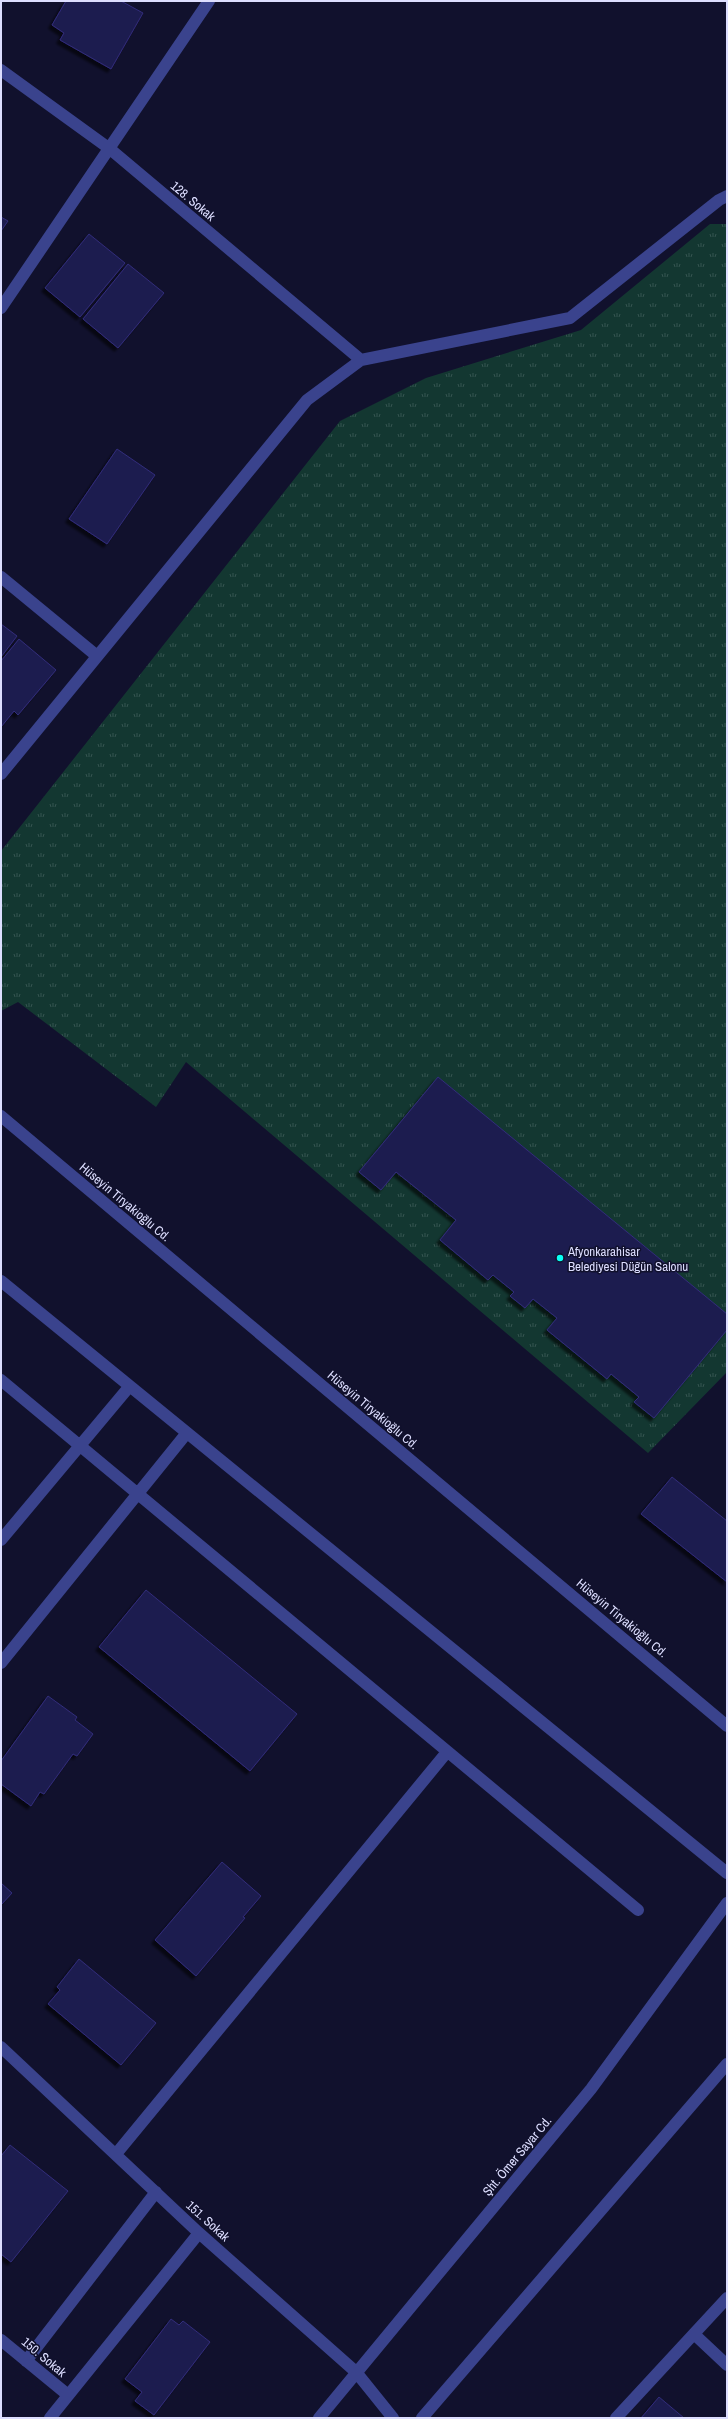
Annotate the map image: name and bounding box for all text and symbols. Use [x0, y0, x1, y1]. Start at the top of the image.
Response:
street label: 128. Sokak [167, 177, 219, 225]
street label: Hüseyin Tiryakioğlu Cd. [76, 1159, 174, 1245]
place label: Afyonkarahisar Belediyesi Düğün Salonu [567, 1243, 688, 1275]
marker: Afyonkarahisar Belediyesi Düğün Salonu [555, 1253, 565, 1263]
street label: Hüseyin Tiryakioğlu Cd. [324, 1367, 422, 1453]
street label: Hüseyin Tiryakioğlu Cd. [573, 1575, 671, 1661]
street label: Şht. Ömer Sayar Cd. [479, 2113, 555, 2199]
street label: 151. Sokak [182, 2197, 234, 2246]
street label: 150. Sokak [18, 2333, 70, 2381]

